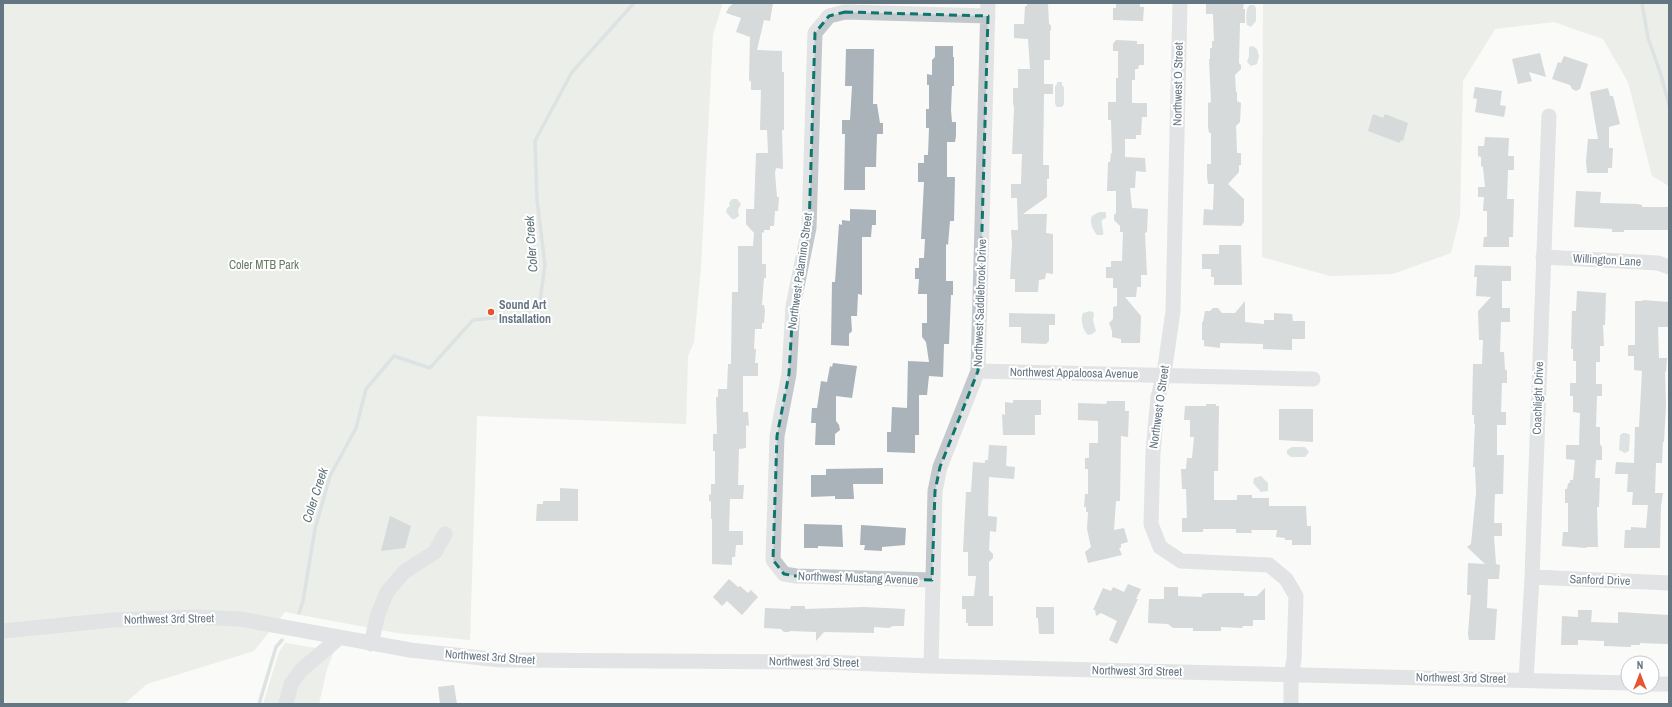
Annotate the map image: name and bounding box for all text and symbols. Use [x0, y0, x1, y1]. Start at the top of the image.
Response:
street label: Northwest O Street [1169, 42, 1187, 126]
street label: Northwest Palamino Street [784, 211, 816, 330]
water label: Coler Creek [520, 214, 541, 273]
street label: Northwest Saddlebrook Drive [970, 238, 990, 368]
street label: Willington Lane [1572, 250, 1642, 270]
park label: Coler MTB Park [229, 257, 299, 273]
place label: Sound Art Installation [499, 297, 551, 327]
marker: Sound Art Installation [486, 307, 496, 317]
street label: Coachlight Drive [1529, 361, 1547, 435]
street label: Northwest Appaloosa Avenue [1010, 364, 1138, 382]
street label: Northwest O Street [1145, 364, 1173, 450]
water label: Coler Creek [298, 465, 332, 525]
street label: Northwest Mustang Avenue [798, 568, 918, 588]
street label: Sanford Drive [1569, 571, 1631, 589]
street label: Northwest 3rd Street [124, 610, 215, 628]
street label: Northwest 3rd Street [444, 646, 536, 668]
street label: Northwest 3rd Street [769, 653, 860, 671]
north arrow [1620, 655, 1660, 695]
text: N [1637, 658, 1643, 672]
street label: Northwest 3rd Street [1092, 662, 1183, 680]
street label: Northwest 3rd Street [1416, 669, 1507, 687]

